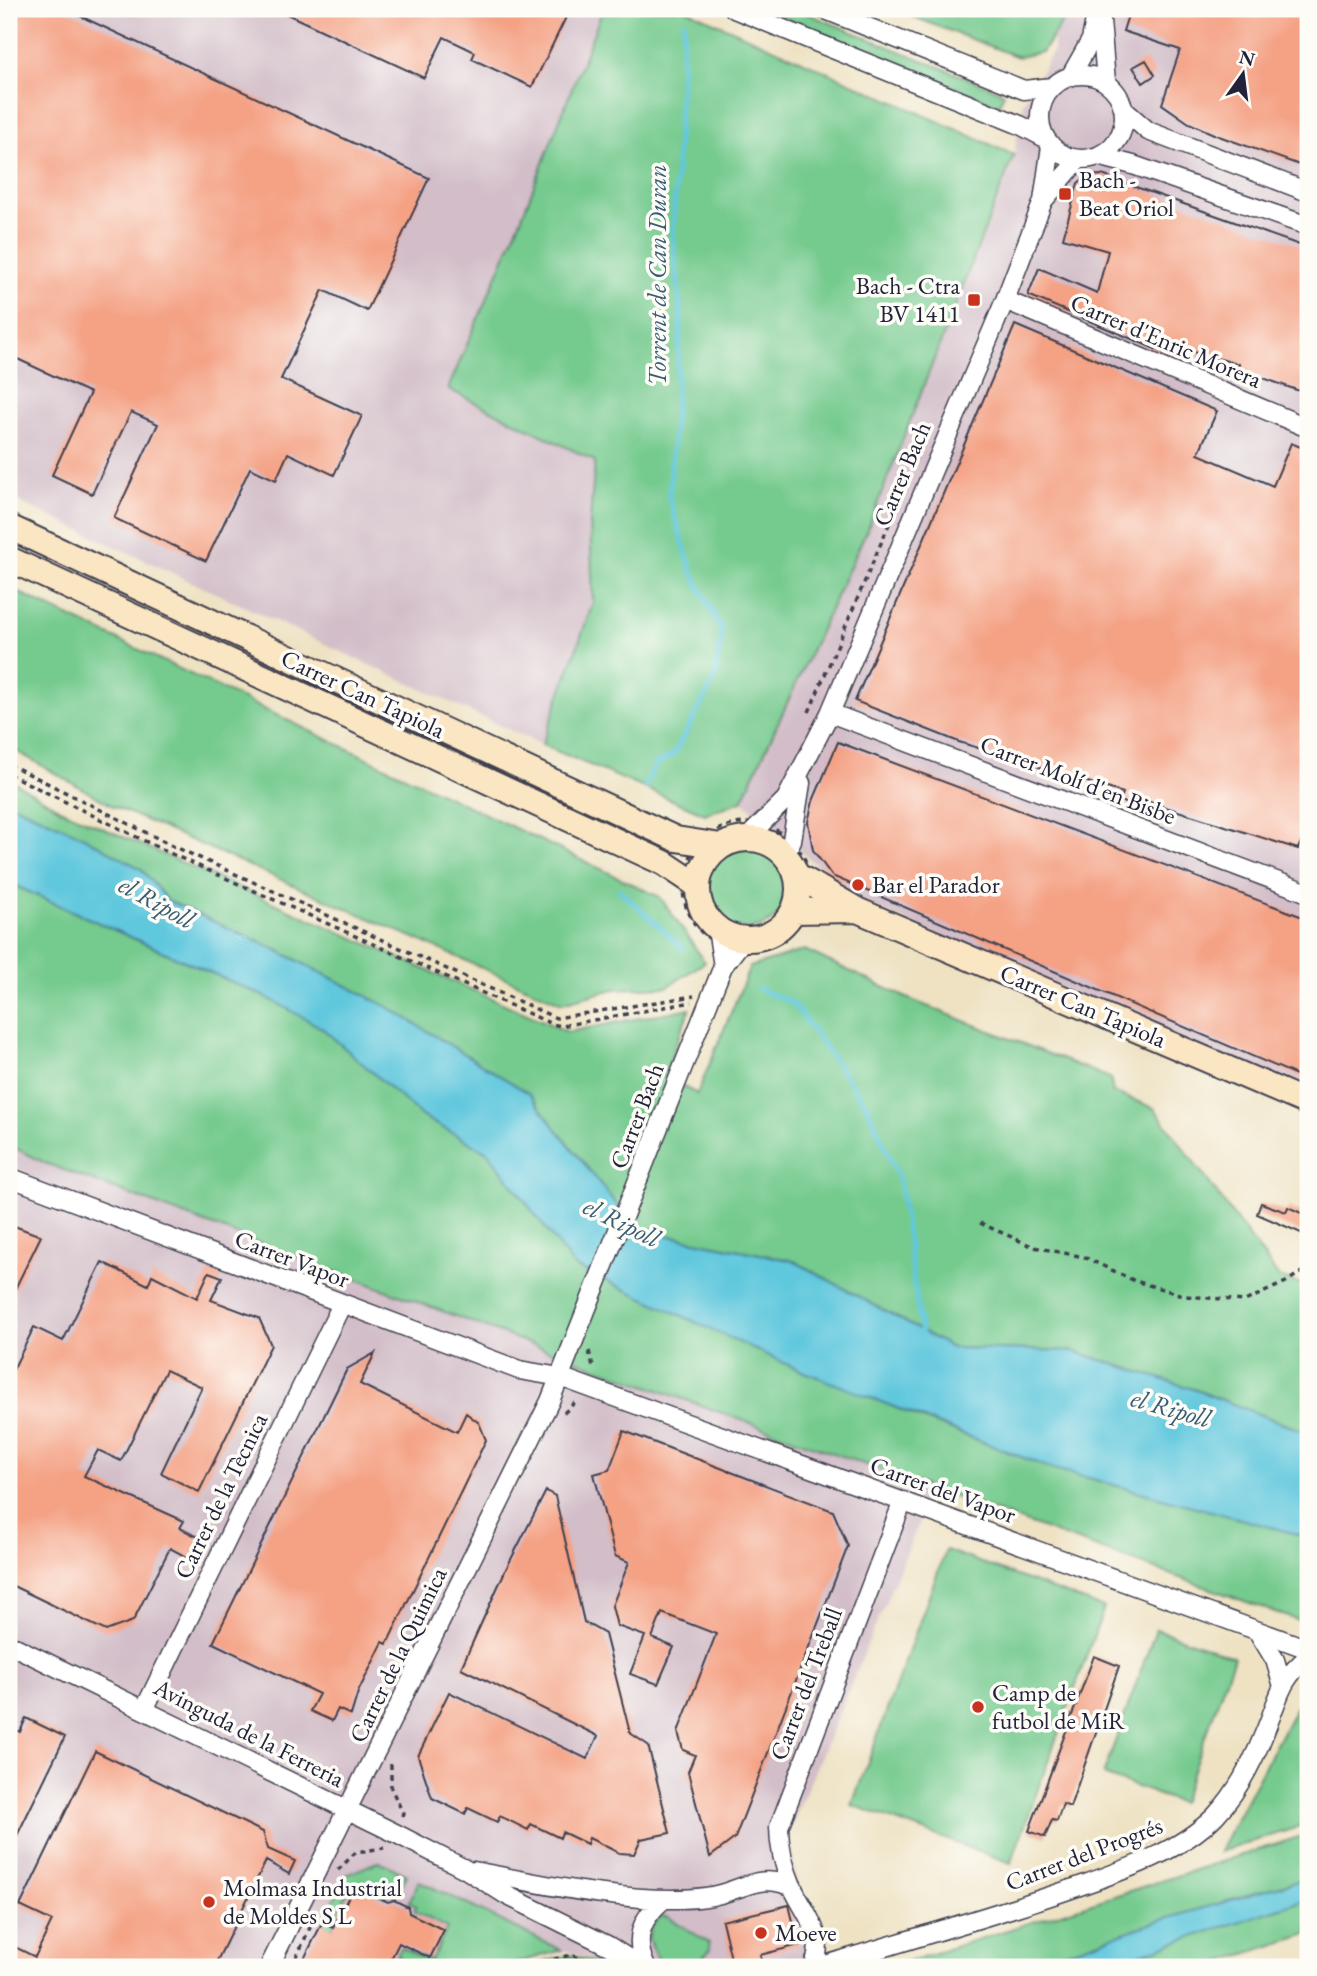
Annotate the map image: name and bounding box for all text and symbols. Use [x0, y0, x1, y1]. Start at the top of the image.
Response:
north arrow [1208, 38, 1278, 108]
text: N [1237, 44, 1258, 72]
water label: Torrent de Can Duran [640, 164, 674, 386]
place label: Bach - Beat Oriol [1079, 164, 1174, 223]
marker: Bach - Beat Oriol [1057, 186, 1073, 202]
place label: Bach - Ctra BV 1411 [856, 270, 960, 329]
street label: Carrer d'Enric Morera [1066, 286, 1267, 395]
marker: Bach - Ctra BV 1411 [966, 292, 982, 308]
street label: Carrer Bach [866, 417, 937, 531]
street label: Carrer Can Tapiola [276, 642, 450, 745]
street label: Carrer Molí d'en Bisbe [976, 728, 1180, 831]
water label: el Ripoll [113, 867, 201, 937]
place label: Bar el Parador [872, 869, 1000, 900]
marker: Bar el Parador [850, 877, 866, 893]
street label: Carrer Can Tapiola [996, 957, 1171, 1055]
street label: Carrer Bach [602, 1059, 671, 1173]
water label: el Ripoll [578, 1189, 666, 1255]
street label: Carrer Vapor [230, 1222, 354, 1295]
water label: el Ripoll [1127, 1380, 1215, 1436]
street label: Carrer de la Tècnica [167, 1407, 274, 1584]
street label: Carrer del Vapor [866, 1449, 1020, 1530]
street label: Carrer de la Quimica [342, 1561, 454, 1748]
street label: Carrer del Treball [762, 1603, 849, 1764]
street label: Avinguda de la Ferreria [148, 1671, 350, 1794]
place label: Camp de futbol de MiR [992, 1677, 1126, 1736]
marker: Camp de futbol de MiR [970, 1699, 986, 1715]
street label: Carrer del Progrés [1001, 1809, 1167, 1898]
place label: Molmasa Industrial de Moldes S L [223, 1872, 402, 1931]
marker: Molmasa Industrial de Moldes S L [201, 1894, 217, 1910]
place label: Moeve [775, 1917, 837, 1948]
marker: Moeve [753, 1925, 769, 1941]

